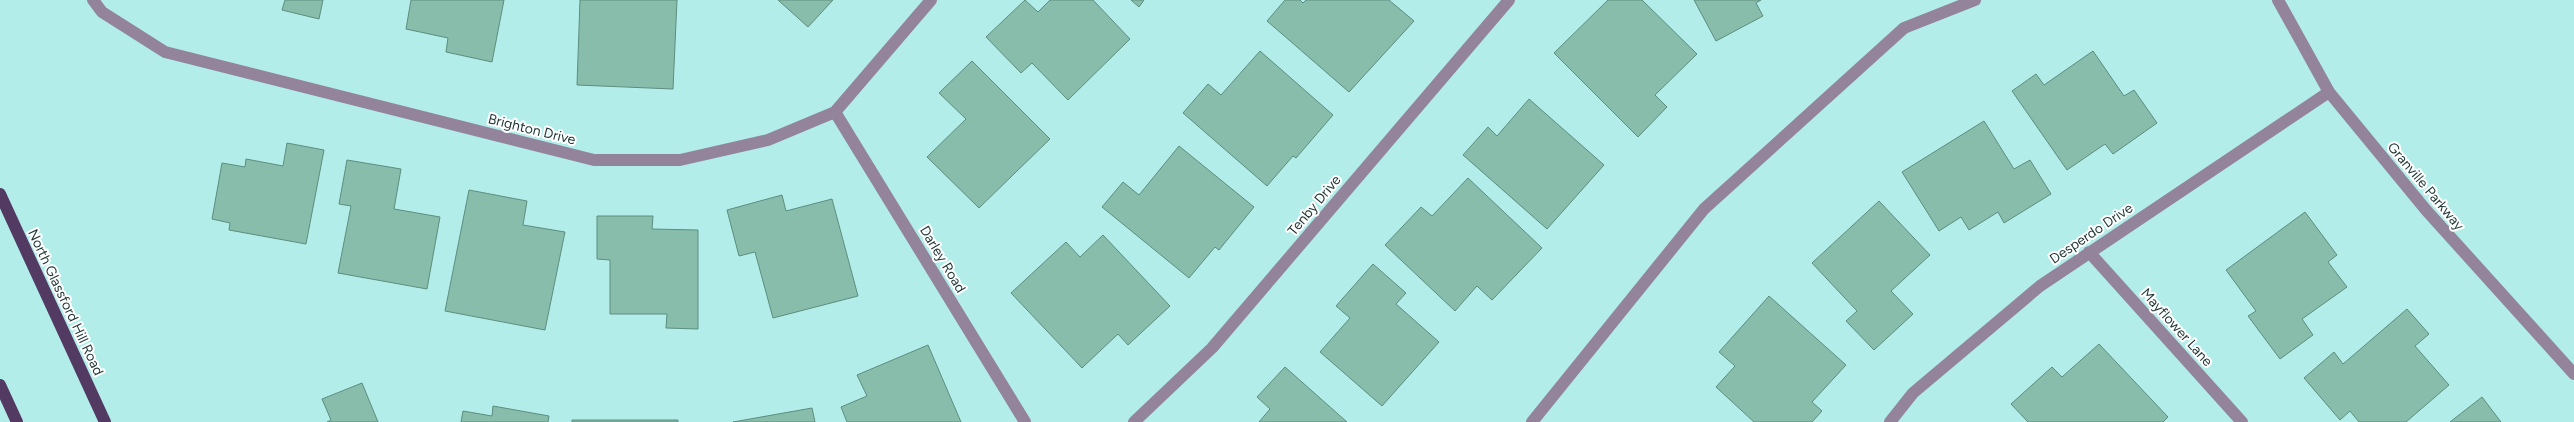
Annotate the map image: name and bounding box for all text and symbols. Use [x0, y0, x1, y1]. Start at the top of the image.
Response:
street label: Brighton Drive [486, 110, 578, 149]
street label: Granville Parkway [2384, 139, 2468, 234]
street label: Tenby Drive [1284, 171, 1345, 239]
street label: Desperdo Drive [2046, 199, 2136, 267]
street label: Darley Road [916, 223, 969, 296]
street label: North Glassford Hill Road [24, 226, 107, 378]
street label: Mayflower Lane [2137, 285, 2216, 370]

